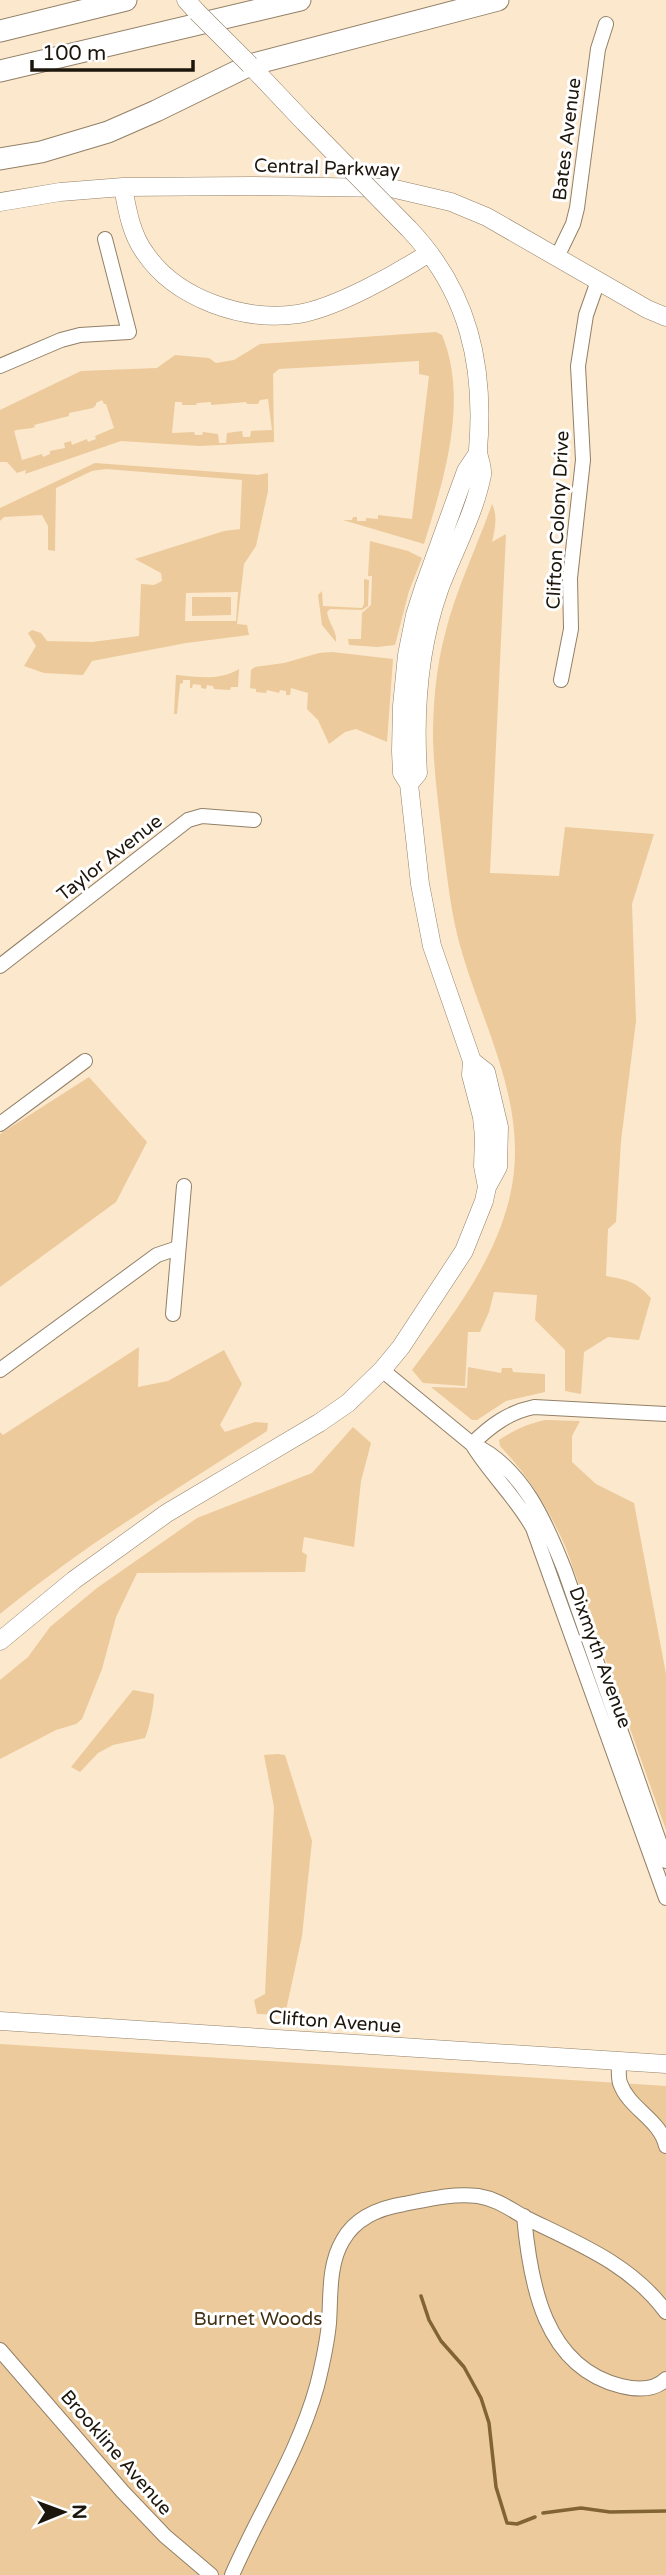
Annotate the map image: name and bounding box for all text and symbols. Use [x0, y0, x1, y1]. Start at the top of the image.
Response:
scale bar [32, 28, 192, 72]
text: 100 m [42, 41, 106, 66]
street label: Bates Avenue [549, 76, 585, 202]
street label: Central Parkway [254, 154, 400, 182]
street label: Clifton Colony Drive [542, 430, 574, 610]
street label: Taylor Avenue [53, 810, 167, 906]
street label: Dixmyth Avenue [564, 1584, 636, 1731]
street label: Clifton Avenue [268, 2006, 402, 2038]
park label: Burnet Woods [194, 2308, 322, 2330]
street label: Brookline Avenue [56, 2386, 176, 2520]
north arrow [28, 2477, 98, 2547]
text: N [68, 2504, 90, 2520]

